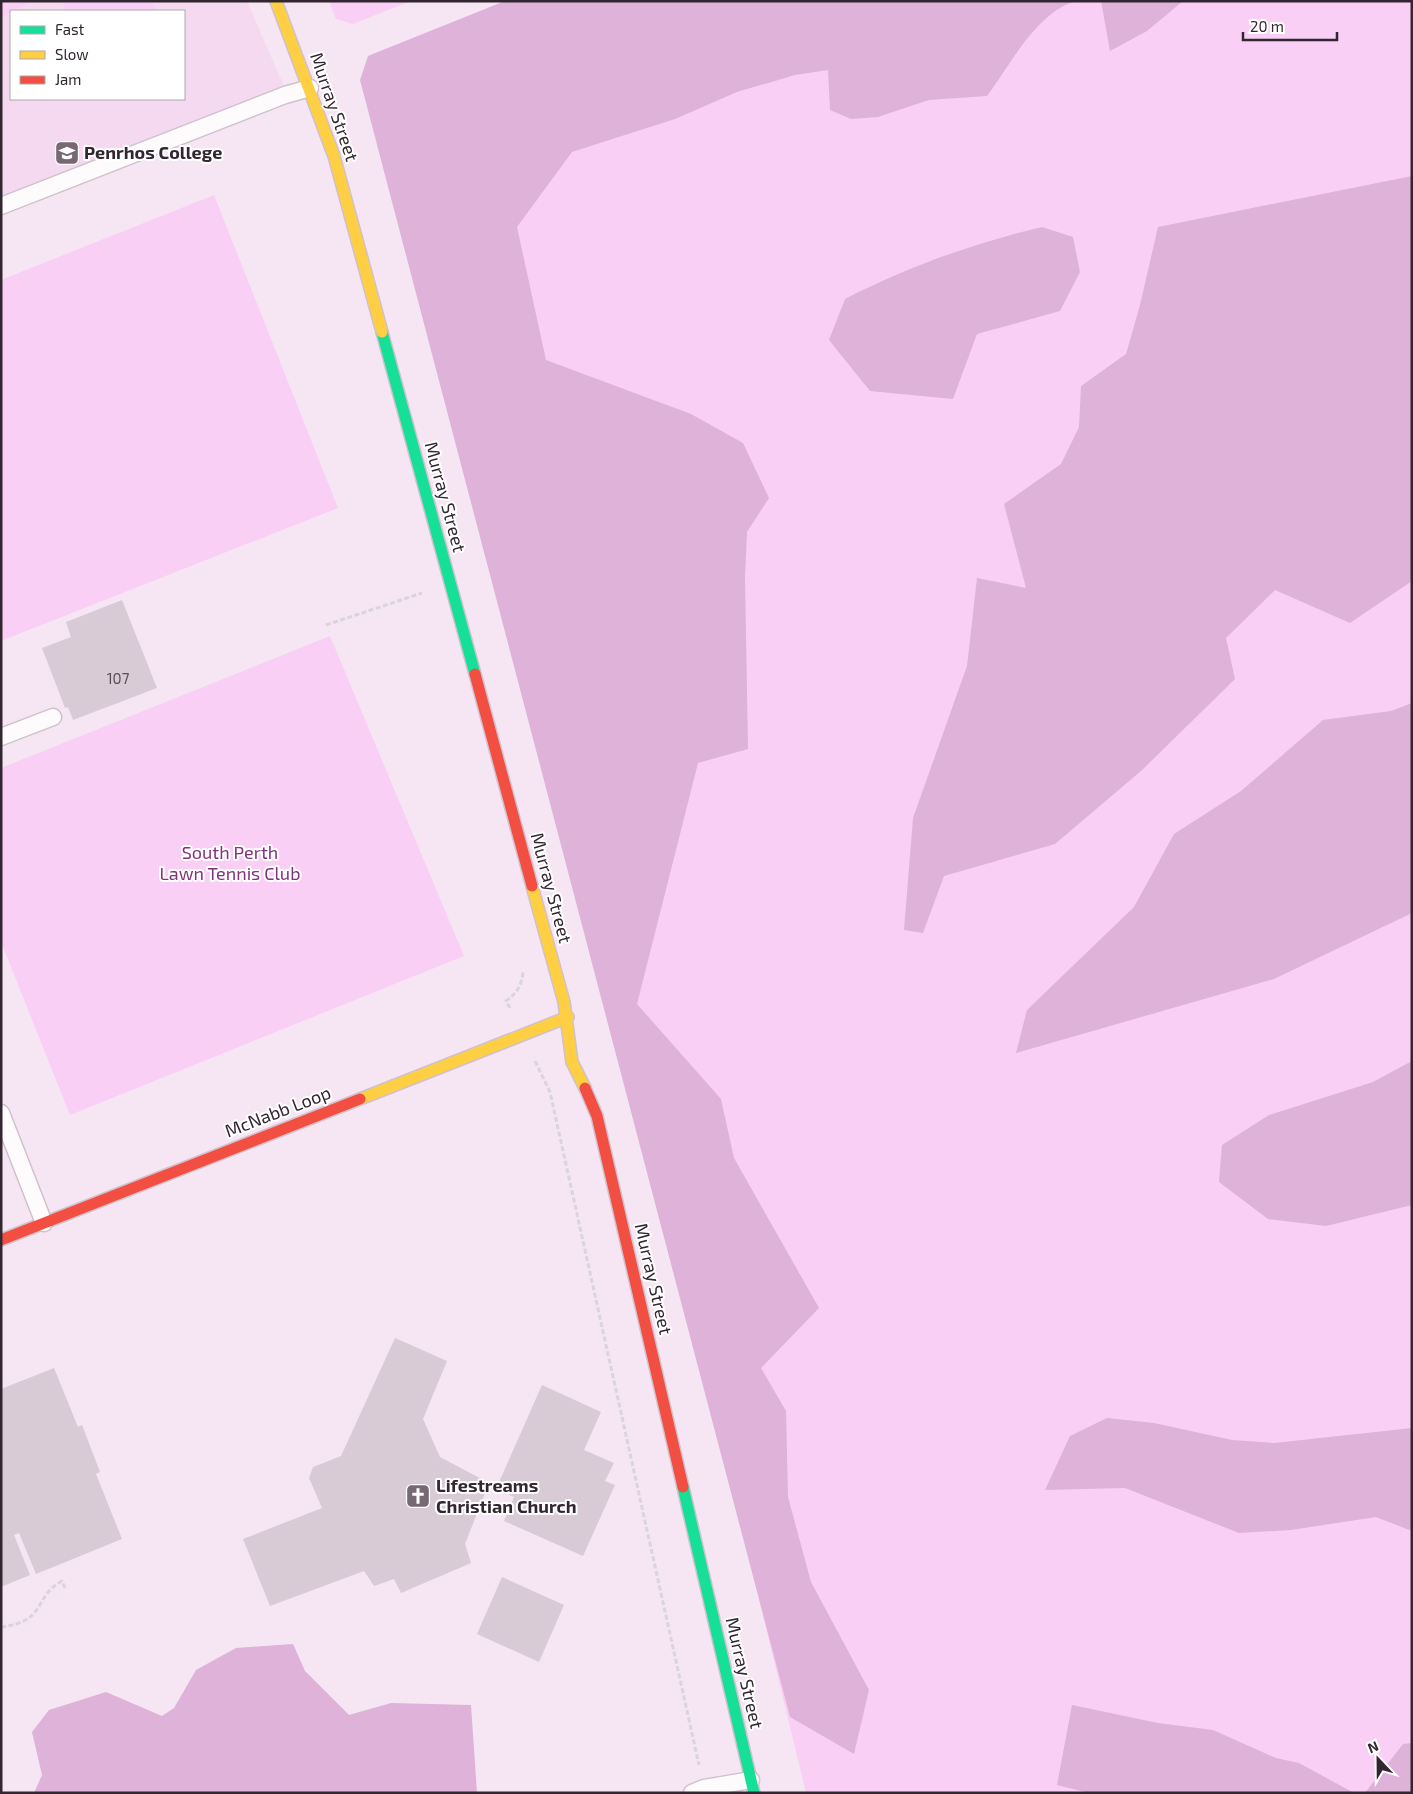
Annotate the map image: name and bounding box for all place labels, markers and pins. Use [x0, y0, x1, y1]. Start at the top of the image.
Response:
school or university icon: Penrhos College [54, 140, 80, 166]
place label: Penrhos College [84, 141, 222, 163]
place label: Lifestreams Christian Church [436, 1474, 577, 1517]
church icon: Lifestreams Christian Church [405, 1483, 431, 1509]

